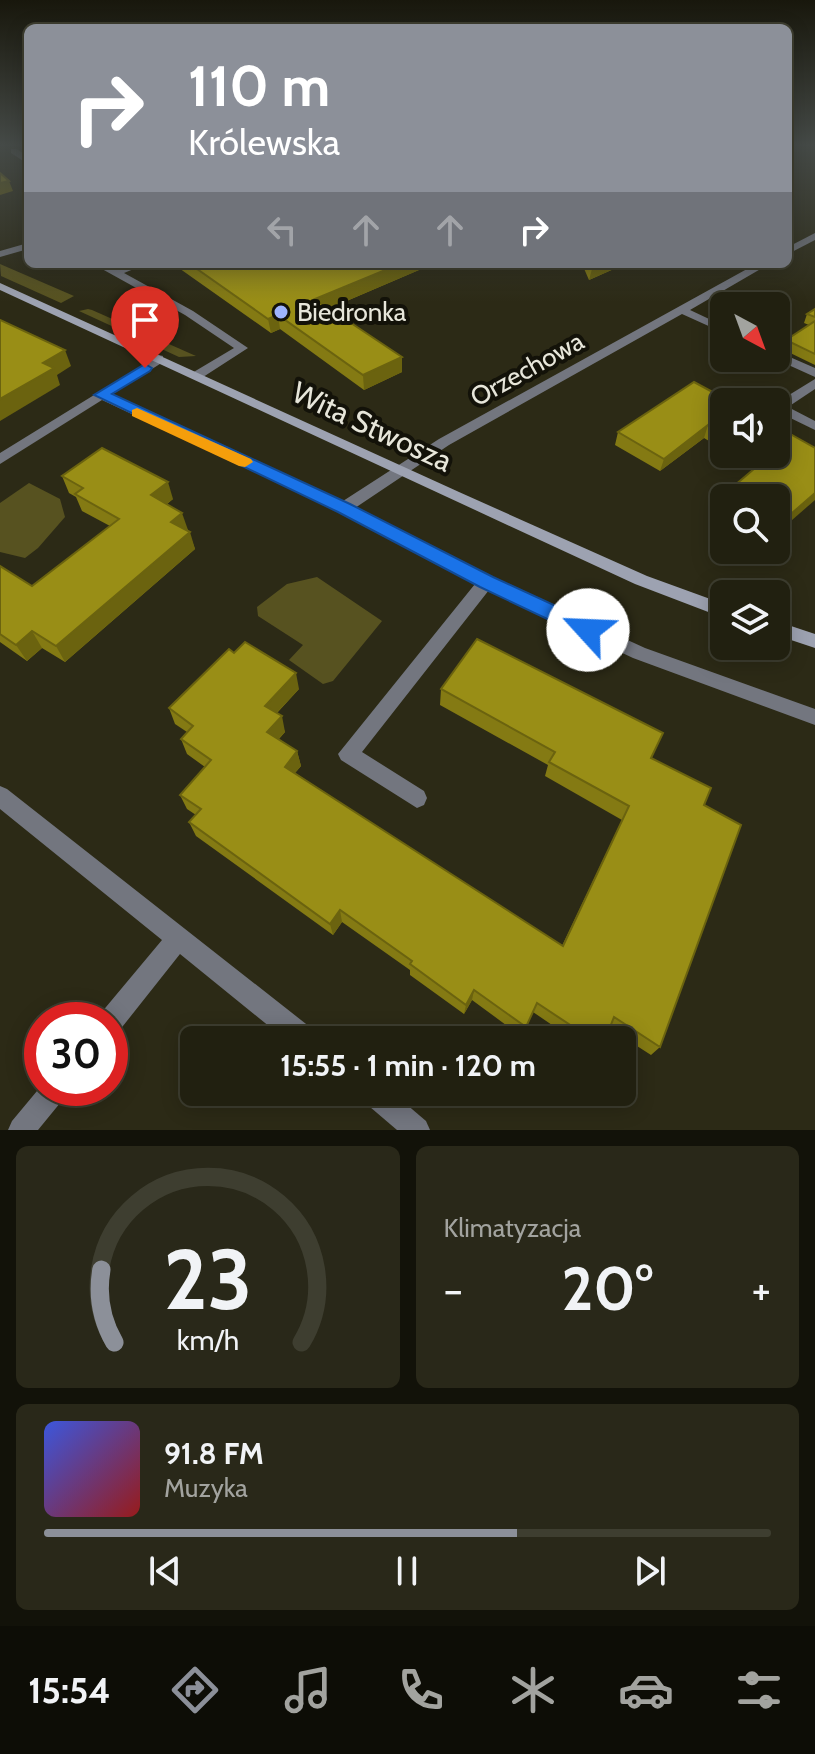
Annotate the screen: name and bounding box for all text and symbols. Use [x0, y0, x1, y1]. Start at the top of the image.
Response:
text: 110 m [188, 52, 330, 120]
icon: right [56, 56, 160, 160]
text: Królewska [188, 120, 340, 164]
icon: left [260, 208, 304, 252]
icon: ahead [344, 208, 388, 252]
icon: ahead [428, 208, 472, 252]
icon: right [512, 208, 556, 252]
pin [111, 286, 179, 368]
north arrow [710, 292, 790, 372]
map controls [710, 292, 790, 660]
place label: Biedronka [297, 296, 407, 328]
icon: arrive [123, 298, 167, 342]
marker: Biedronka [272, 303, 290, 321]
street label: Orzechowa [465, 325, 590, 413]
street label: Wita Stwosza [286, 373, 459, 480]
button: sound [710, 388, 790, 468]
button: search [710, 484, 790, 564]
button: layers [710, 580, 790, 660]
position arrow [546, 588, 630, 672]
speed limit sign: 30 [24, 1002, 128, 1106]
text: 15:55 · 1 min · 120 m [280, 1047, 536, 1084]
text: Klimatyzacja [444, 1212, 581, 1244]
text: 23 [163, 1229, 252, 1330]
text: 20° [562, 1252, 653, 1325]
text: − [444, 1263, 463, 1316]
text: + [752, 1263, 771, 1316]
text: km/h [176, 1322, 239, 1357]
text: 91.8 FM [164, 1435, 264, 1472]
text: Muzyka [164, 1472, 248, 1504]
icon: previous [143, 1549, 187, 1593]
icon: pause [385, 1549, 429, 1593]
icon: next [628, 1549, 672, 1593]
icon: directions [167, 1662, 223, 1718]
icon: music [280, 1662, 336, 1718]
icon: phone [393, 1662, 449, 1718]
icon: climate [505, 1662, 561, 1718]
icon: car [618, 1662, 674, 1718]
icon: filters [731, 1662, 787, 1718]
text: 15:54 [28, 1668, 111, 1712]

